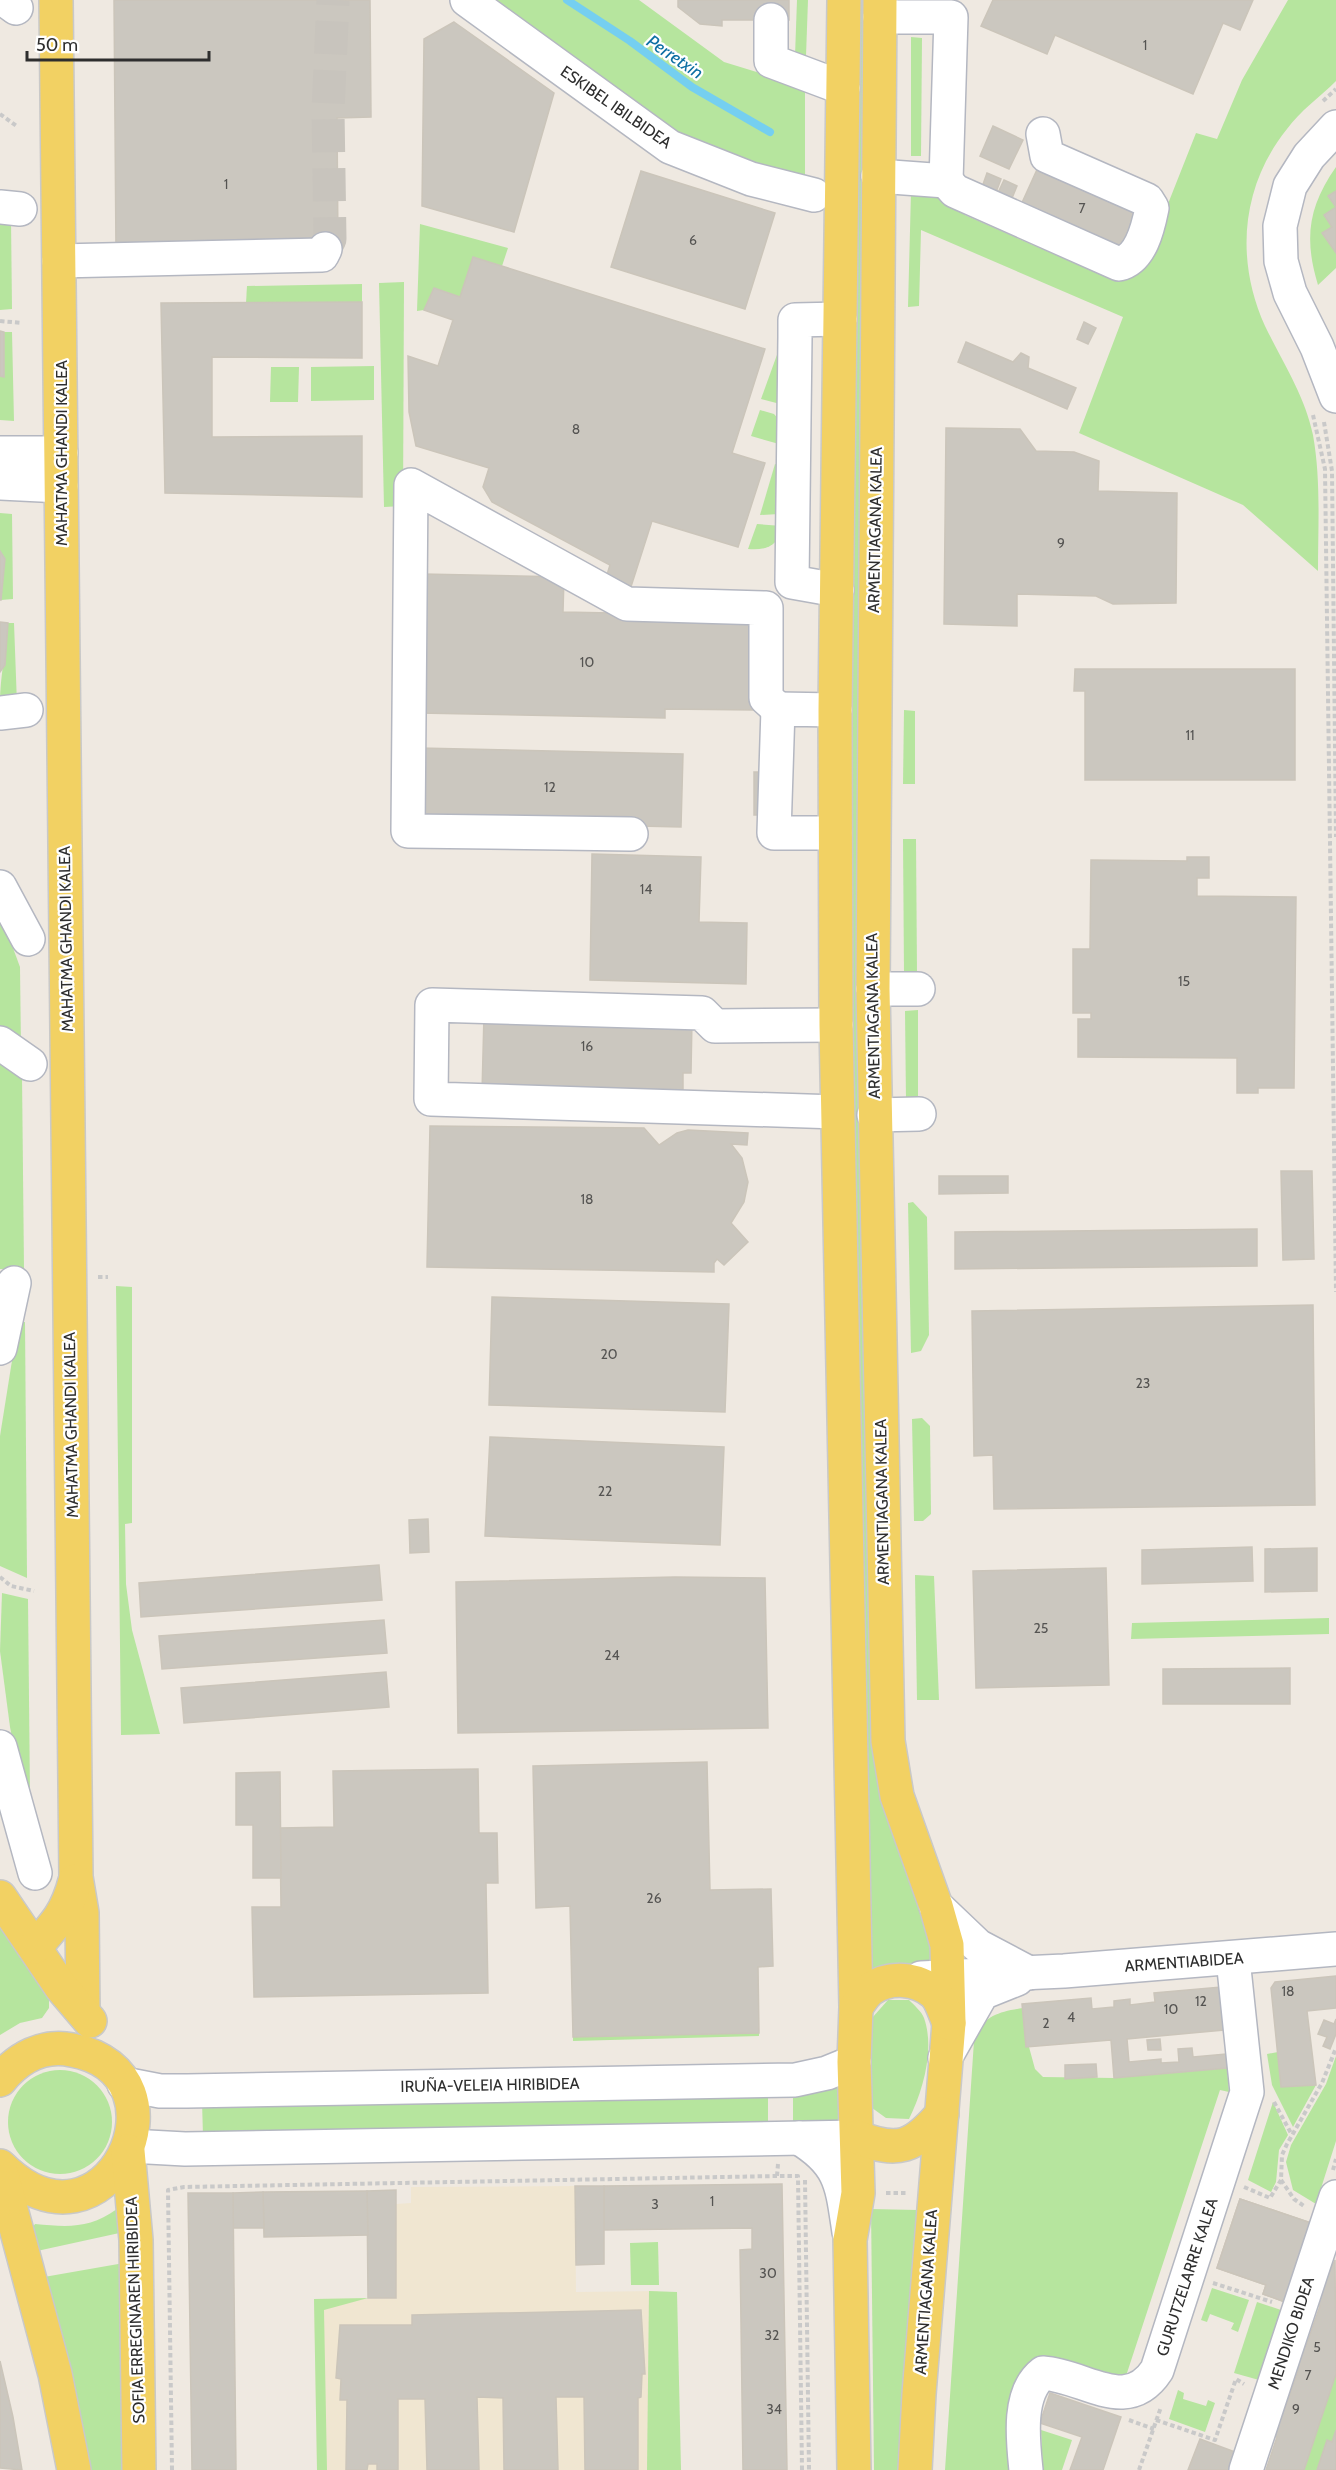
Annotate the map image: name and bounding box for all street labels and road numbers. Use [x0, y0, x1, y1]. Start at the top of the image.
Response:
street label: ESKIBEL IBILBIDEA [557, 62, 675, 152]
street label: MAHATMA GHANDI KALEA [52, 360, 71, 546]
street label: ARMENTIAGANA KALEA [864, 447, 886, 613]
street label: MAHATMA GHANDI KALEA [55, 846, 77, 1032]
street label: ARMENTIAGANA KALEA [862, 933, 884, 1099]
street label: MAHATMA GHANDI KALEA [60, 1332, 82, 1518]
street label: ARMENTIAGANA KALEA [871, 1419, 893, 1585]
street label: ARMENTIABIDEA [1124, 1948, 1244, 1976]
street label: IRUÑA-VELEIA HIRIBIDEA [400, 2074, 580, 2096]
street label: GURUTZELARRE KALEA [1152, 2195, 1222, 2358]
street label: SOFIA ERREGINAREN HIRIBIDEA [122, 2196, 148, 2424]
street label: ARMENTIAGANA KALEA [911, 2208, 941, 2375]
street label: MENDIKO BIDEA [1264, 2274, 1318, 2392]

